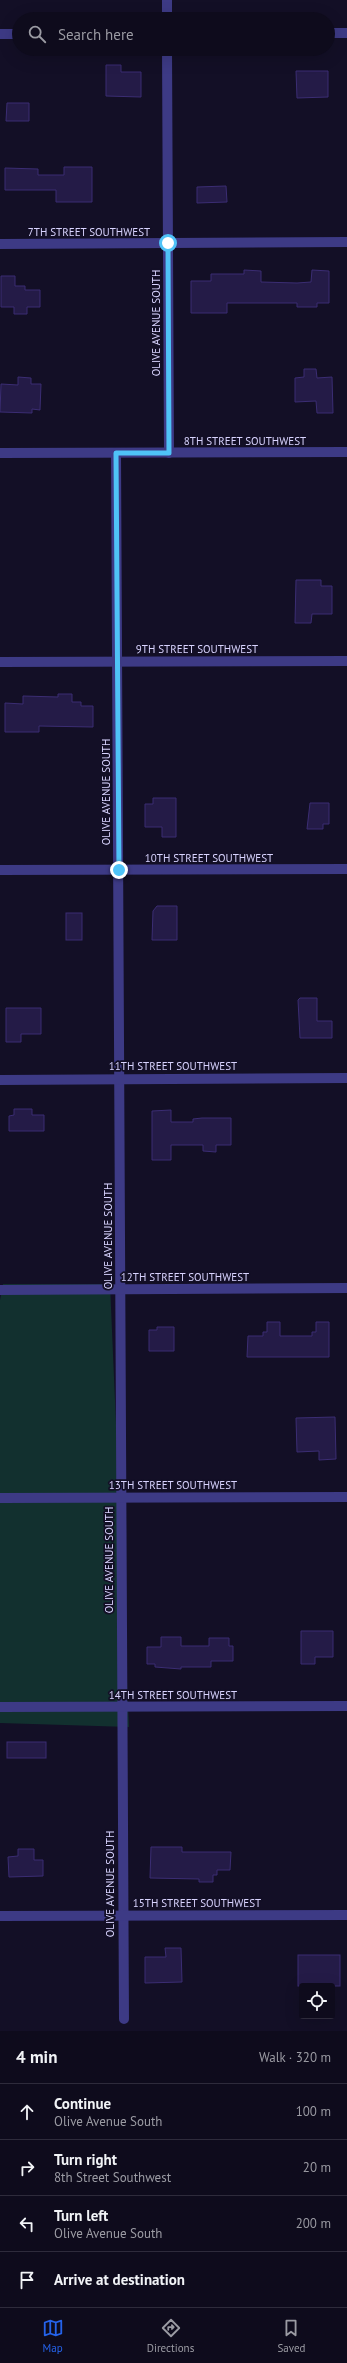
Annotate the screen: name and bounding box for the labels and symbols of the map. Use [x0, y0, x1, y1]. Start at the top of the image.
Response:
street label: 7TH STREET SOUTHWEST [28, 225, 150, 239]
route start [159, 234, 177, 252]
street label: OLIVE AVENUE SOUTH [149, 270, 163, 376]
street label: 8TH STREET SOUTHWEST [184, 434, 306, 448]
street label: 9TH STREET SOUTHWEST [136, 642, 258, 656]
street label: OLIVE AVENUE SOUTH [99, 739, 113, 845]
street label: 10TH STREET SOUTHWEST [145, 851, 273, 865]
route end [110, 861, 128, 879]
street label: 11TH STREET SOUTHWEST [109, 1059, 237, 1073]
street label: OLIVE AVENUE SOUTH [101, 1183, 115, 1289]
street label: 12TH STREET SOUTHWEST [121, 1270, 249, 1284]
street label: 13TH STREET SOUTHWEST [109, 1478, 237, 1492]
street label: OLIVE AVENUE SOUTH [102, 1507, 116, 1613]
street label: 14TH STREET SOUTHWEST [109, 1688, 237, 1702]
street label: OLIVE AVENUE SOUTH [103, 1831, 117, 1937]
street label: 15TH STREET SOUTHWEST [133, 1896, 261, 1910]

